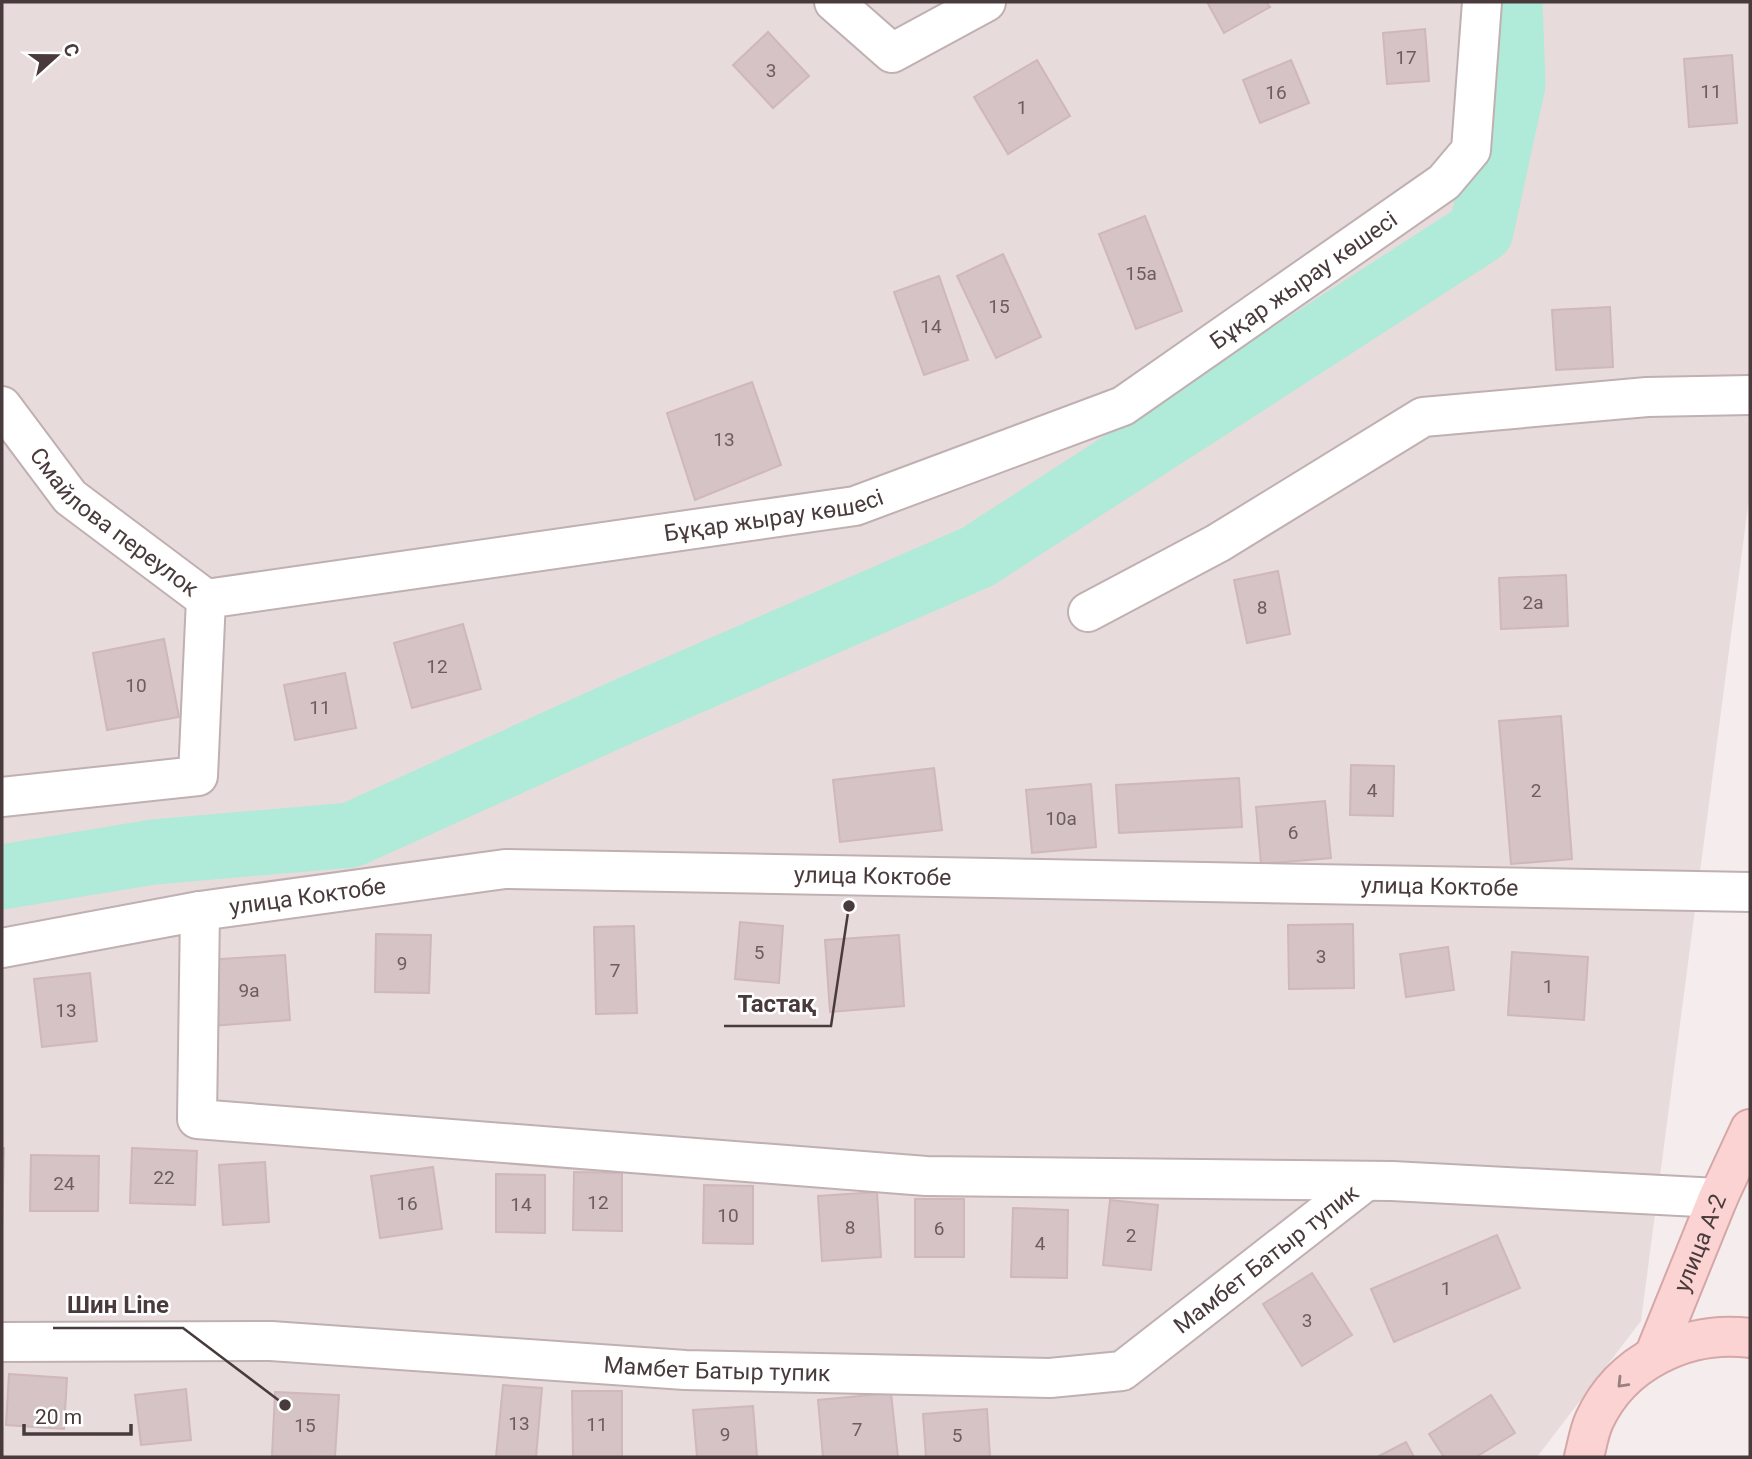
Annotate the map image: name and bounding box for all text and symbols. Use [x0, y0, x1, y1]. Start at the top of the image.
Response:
north arrow [21, 21, 91, 91]
text: С [58, 40, 84, 60]
house number: 17 [1395, 46, 1417, 69]
house number: 3 [766, 59, 776, 82]
house number: 11 [1700, 80, 1722, 103]
house number: 16 [1265, 81, 1287, 104]
house number: 1 [1017, 96, 1027, 119]
street label: Бұқар жырау көшесі [1205, 206, 1402, 355]
house number: 15а [1125, 262, 1157, 285]
house number: 15 [988, 295, 1010, 318]
house number: 14 [920, 315, 942, 338]
house number: 13 [713, 428, 735, 451]
street label: Смайлова переулок [24, 442, 204, 602]
street label: Бұқар жырау көшесі [662, 483, 887, 547]
house number: 2а [1522, 591, 1544, 614]
house number: 8 [1257, 596, 1267, 619]
house number: 12 [426, 655, 448, 678]
house number: 10 [125, 674, 147, 697]
house number: 11 [309, 696, 331, 719]
house number: 4 [1367, 779, 1378, 802]
house number: 2 [1531, 779, 1541, 802]
house number: 10а [1045, 807, 1077, 830]
house number: 6 [1288, 821, 1298, 844]
street label: улица Коктобе [794, 861, 952, 891]
street label: улица Коктобе [1361, 871, 1519, 901]
street label: улица Коктобе [228, 872, 387, 920]
house number: 5 [754, 941, 764, 964]
house number: 3 [1316, 945, 1326, 968]
house number: 9 [397, 952, 407, 975]
house number: 7 [610, 959, 620, 982]
house number: 1 [1543, 975, 1553, 998]
house number: 9а [238, 979, 260, 1002]
callout: Тастақ [724, 981, 831, 1026]
text: Тастақ [738, 990, 816, 1018]
house number: 13 [55, 999, 77, 1022]
house number: 22 [153, 1166, 175, 1189]
house number: 24 [53, 1172, 75, 1195]
street label: Мамбет Батыр тупик [1168, 1178, 1364, 1339]
street label: улица А-2 [1668, 1190, 1732, 1296]
house number: 12 [587, 1191, 609, 1214]
house number: 16 [396, 1192, 418, 1215]
house number: 14 [510, 1193, 532, 1216]
house number: 10 [717, 1204, 739, 1227]
house number: 8 [845, 1216, 855, 1239]
house number: 6 [934, 1217, 944, 1240]
house number: 2 [1126, 1224, 1136, 1247]
house number: 4 [1035, 1232, 1046, 1255]
house number: 1 [1441, 1277, 1451, 1300]
callout: Шин Line [53, 1283, 183, 1328]
text: Шин Line [67, 1291, 169, 1319]
house number: 3 [1302, 1309, 1312, 1332]
street label: Мамбет Батыр тупик [603, 1351, 831, 1387]
one-way arrow [1618, 1375, 1631, 1388]
scale bar [24, 1392, 131, 1436]
text: 20 m [35, 1405, 82, 1429]
house number: 13 [508, 1412, 530, 1435]
house number: 11 [586, 1413, 608, 1436]
house number: 15 [294, 1414, 316, 1437]
house number: 7 [852, 1418, 862, 1441]
house number: 9 [720, 1423, 730, 1446]
house number: 5 [952, 1424, 962, 1447]

